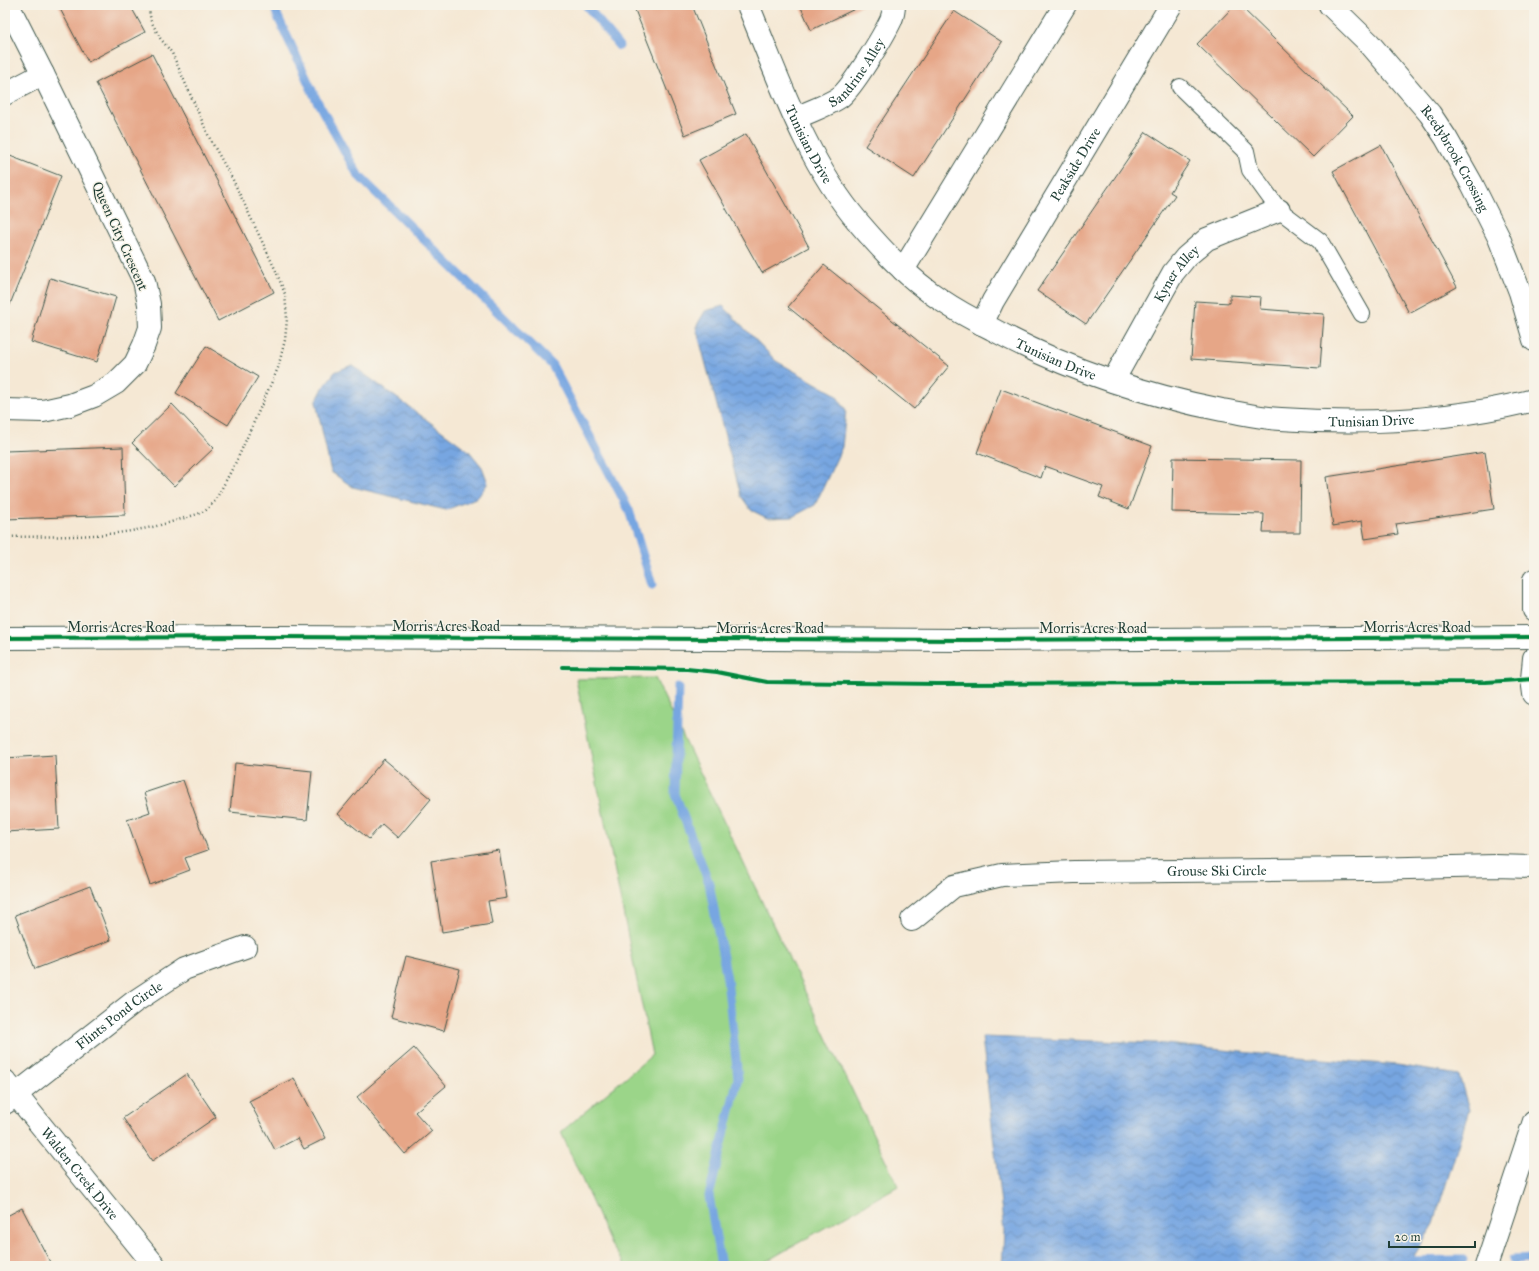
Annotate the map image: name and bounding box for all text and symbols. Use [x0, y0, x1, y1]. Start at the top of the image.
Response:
street label: Sandrine Alley [825, 34, 888, 111]
street label: Reedybrook Crossing [1417, 101, 1493, 215]
street label: Tunisian Drive [782, 102, 836, 187]
street label: Peakside Drive [1046, 124, 1104, 204]
street label: Queen City Crescent [88, 179, 152, 293]
street label: Kyner Alley [1150, 241, 1203, 305]
street label: Tunisian Drive [1013, 334, 1099, 384]
street label: Tunisian Drive [1328, 410, 1415, 430]
street label: Morris Acres Road [392, 618, 500, 635]
street label: Morris Acres Road [67, 619, 175, 636]
street label: Morris Acres Road [1363, 619, 1471, 636]
street label: Morris Acres Road [716, 620, 824, 637]
street label: Morris Acres Road [1039, 620, 1147, 637]
street label: Grouse Ski Circle [1167, 862, 1267, 880]
street label: Flints Pond Circle [72, 977, 166, 1053]
street label: Walden Creek Drive [37, 1124, 123, 1223]
scale bar [1389, 1223, 1475, 1249]
text: 20 m [1395, 1230, 1421, 1244]

